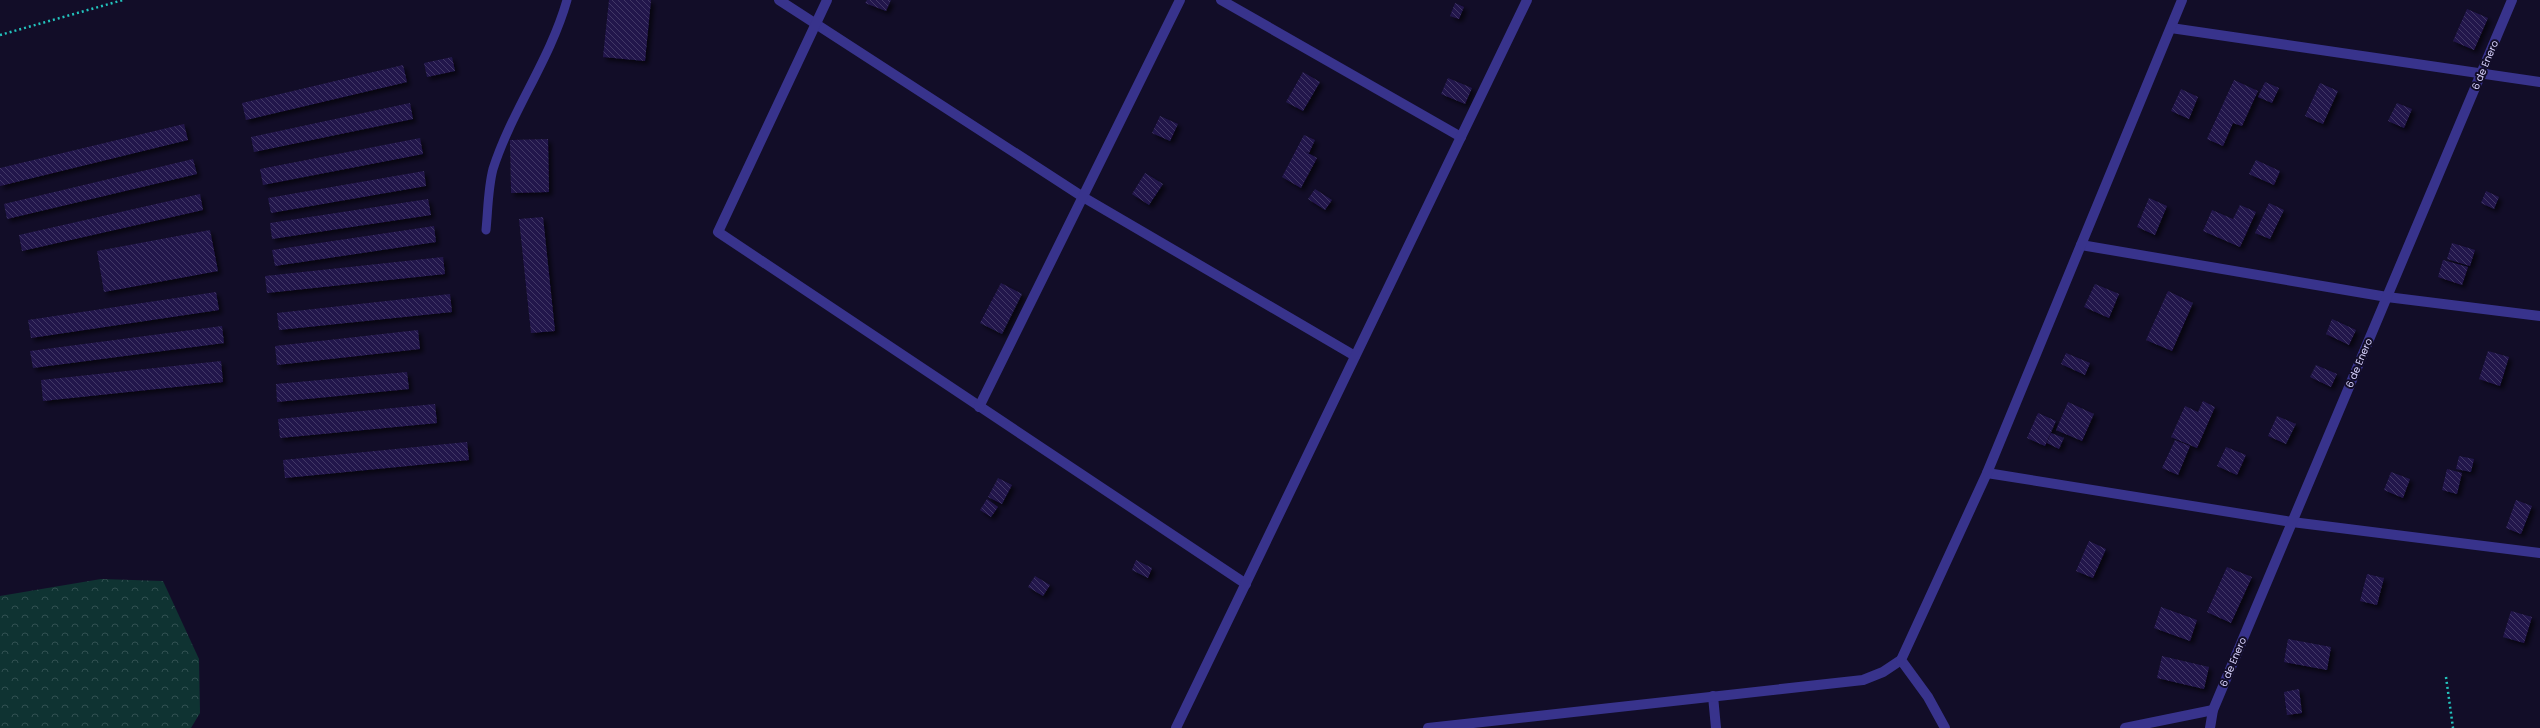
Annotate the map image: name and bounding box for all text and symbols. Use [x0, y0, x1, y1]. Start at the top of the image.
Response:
street label: 6 de Enero [2468, 38, 2502, 92]
street label: 6 de Enero [2342, 336, 2376, 390]
street label: 6 de Enero [2216, 635, 2250, 689]

